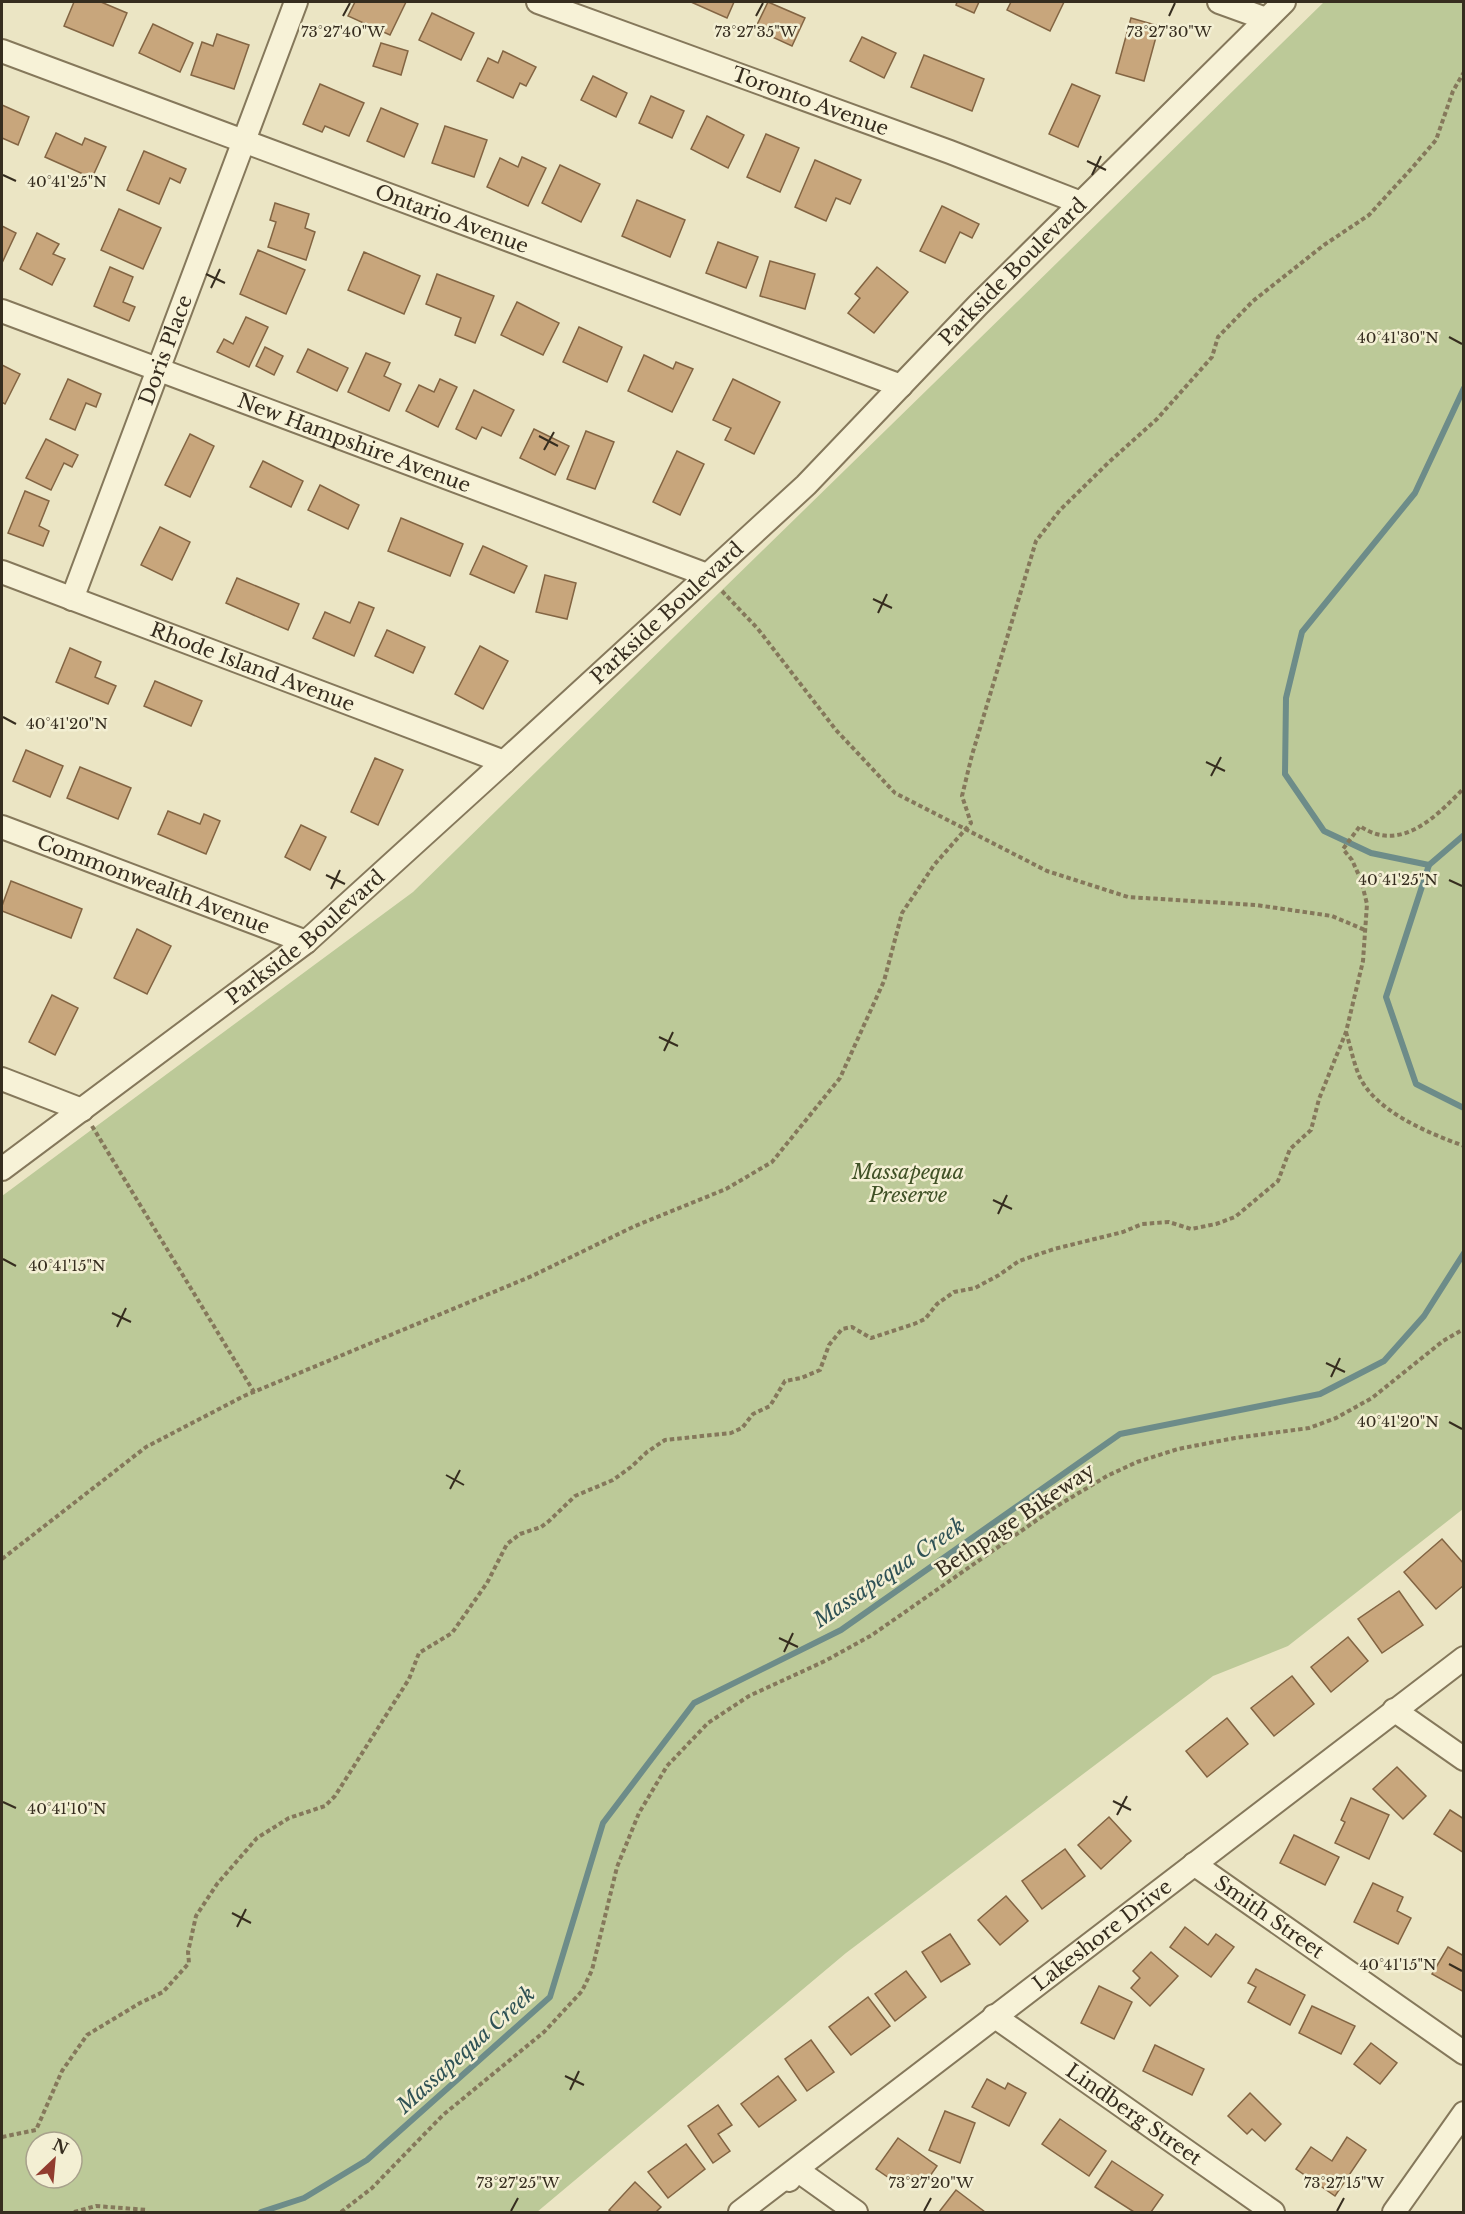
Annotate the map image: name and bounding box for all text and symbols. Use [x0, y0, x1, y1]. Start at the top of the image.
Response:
text: 73°27'40"W [301, 22, 385, 41]
text: 73°27'35"W [715, 22, 798, 41]
text: 73°27'30"W [1126, 22, 1212, 41]
street label: Toronto Avenue [729, 62, 892, 141]
text: 40°41'25"N [27, 172, 107, 191]
street label: Ontario Avenue [372, 179, 532, 258]
street label: Parkside Boulevard [934, 193, 1091, 350]
street label: Doris Place [134, 292, 197, 408]
text: 40°41'30"N [1357, 328, 1439, 347]
street label: New Hampshire Avenue [234, 388, 474, 497]
street label: Parkside Boulevard [586, 537, 748, 689]
street label: Rhode Island Avenue [147, 617, 358, 716]
text: 40°41'20"N [26, 714, 108, 733]
street label: Commonwealth Avenue [34, 829, 273, 939]
street label: Parkside Boulevard [221, 865, 389, 1009]
text: 40°41'25"N [1358, 870, 1438, 889]
park label: Massapequa Preserve [851, 1160, 964, 1207]
text: 40°41'15"N [28, 1256, 106, 1275]
text: 40°41'20"N [1357, 1412, 1439, 1431]
street label: Bethpage Bikeway [931, 1458, 1099, 1582]
water label: Massapequa Creek [807, 1513, 970, 1634]
text: 40°41'10"N [27, 1799, 107, 1818]
street label: Smith Street [1210, 1870, 1329, 1964]
street label: Lakeshore Drive [1028, 1874, 1176, 1996]
text: 40°41'15"N [1359, 1955, 1437, 1974]
water label: Massapequa Creek [391, 1981, 541, 2120]
street label: Lindberg Street [1061, 2058, 1207, 2170]
north arrow [24, 2130, 84, 2190]
text: N [49, 2134, 72, 2159]
text: 73°27'25"W [477, 2173, 560, 2192]
text: 73°27'20"W [888, 2173, 974, 2192]
text: 73°27'15"W [1304, 2173, 1385, 2192]

